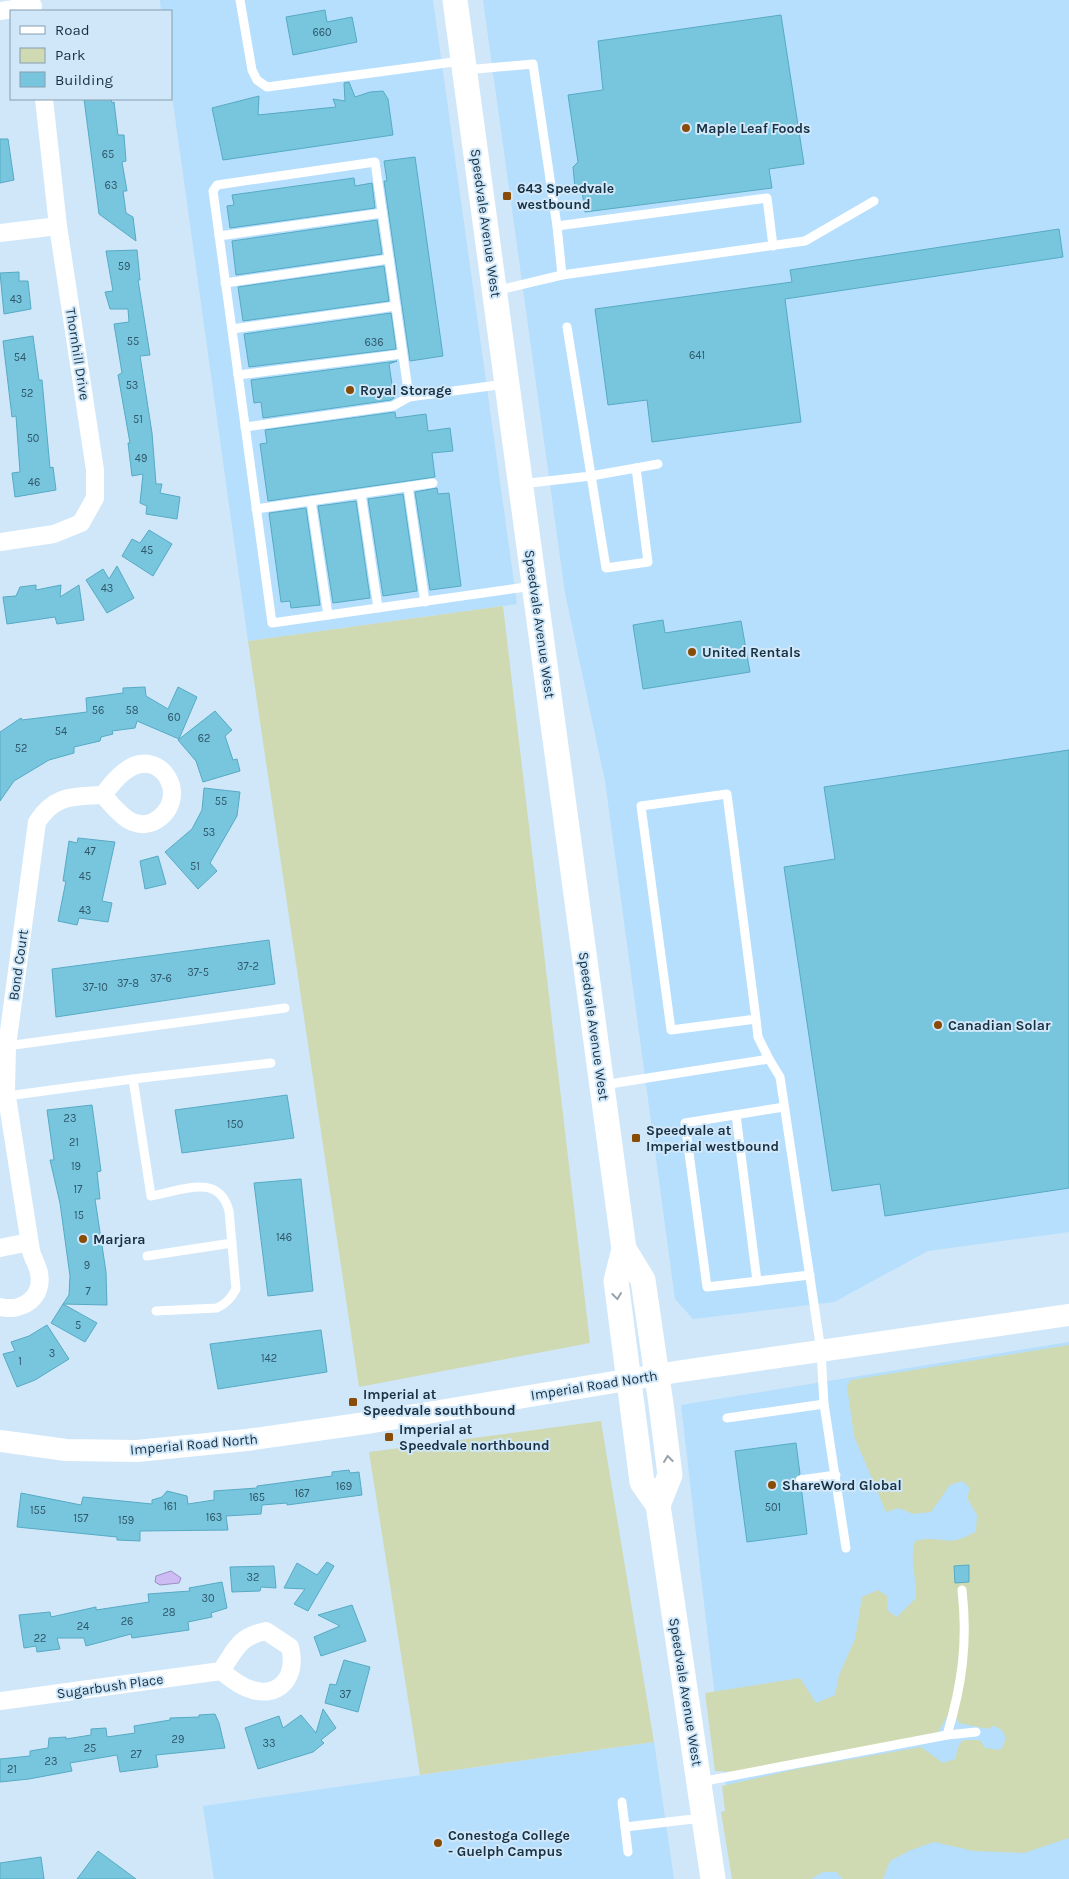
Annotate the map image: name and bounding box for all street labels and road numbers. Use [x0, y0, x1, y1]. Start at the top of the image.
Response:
street label: Speedvale Avenue West [467, 148, 504, 298]
street label: Thornhill Drive [62, 307, 93, 401]
street label: Speedvale Avenue West [521, 549, 558, 699]
street label: Bond Court [5, 929, 32, 1002]
street label: Speedvale Avenue West [575, 951, 612, 1101]
street label: Imperial Road North [529, 1367, 659, 1404]
street label: Imperial Road North [129, 1430, 259, 1459]
street label: Speedvale Avenue West [665, 1617, 706, 1767]
street label: Sugarbush Place [56, 1671, 164, 1702]

